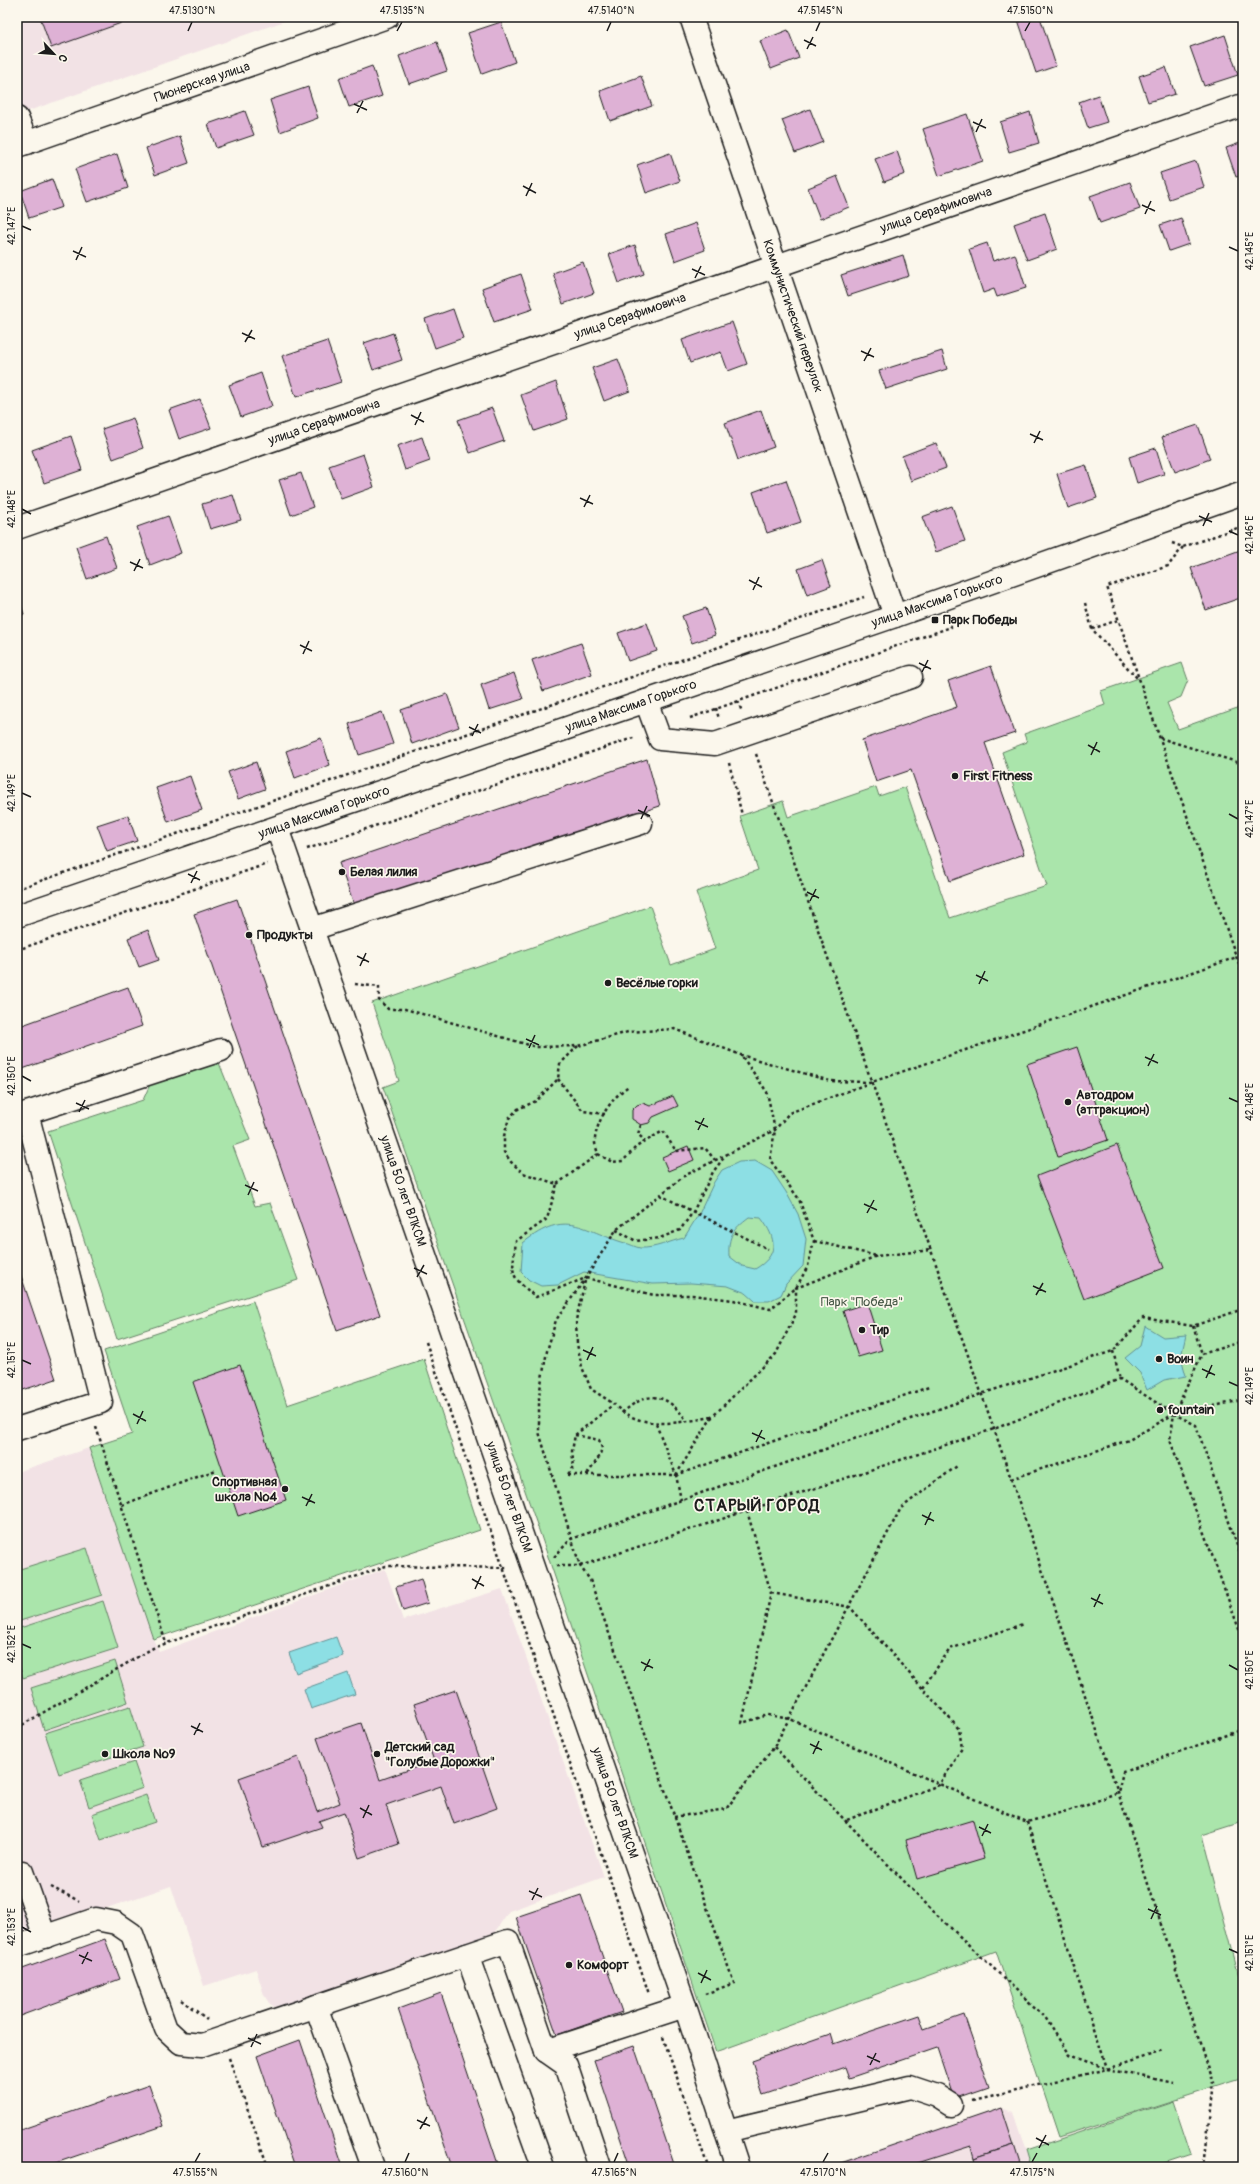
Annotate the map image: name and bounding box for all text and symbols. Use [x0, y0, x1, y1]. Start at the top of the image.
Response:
text: 47.5130°N [169, 5, 215, 17]
text: 47.5135°N [380, 5, 425, 17]
text: 47.5140°N [588, 5, 634, 17]
text: 47.5145°N [798, 5, 843, 17]
text: 47.5150°N [1007, 5, 1053, 17]
north arrow [34, 34, 74, 74]
text: С [55, 52, 70, 64]
street label: Пионерская улица [152, 58, 252, 106]
street label: улица Серафимовича [877, 183, 994, 237]
text: 42.147°E [6, 207, 18, 245]
text: 42.145°E [1244, 232, 1256, 270]
street label: Коммунистический переулок [759, 237, 827, 395]
street label: улица Серафимовича [571, 289, 688, 343]
street label: улица Серафимовича [265, 395, 382, 449]
text: 42.148°E [6, 490, 18, 528]
text: 42.146°E [1244, 516, 1256, 554]
street label: улица Максима Горького [868, 571, 1005, 631]
place label: Парк Победы [943, 612, 1017, 628]
marker: Парк Победы [930, 615, 940, 625]
street label: улица Максима Горького [562, 676, 699, 736]
place label: First Fitness [963, 768, 1033, 784]
marker: First Fitness [950, 771, 960, 781]
text: 42.149°E [6, 774, 18, 812]
street label: улица Максима Горького [255, 782, 392, 842]
text: 42.147°E [1244, 800, 1256, 838]
place label: Белая лилия [350, 864, 417, 880]
marker: Белая лилия [337, 867, 347, 877]
place label: Продукты [257, 927, 313, 943]
marker: Продукты [244, 930, 254, 940]
place label: Весёлые горки [616, 975, 698, 991]
marker: Весёлые горки [603, 978, 613, 988]
text: 42.150°E [6, 1056, 18, 1096]
text: 42.148°E [1244, 1083, 1256, 1121]
place label: Автодром (аттракцион) [1076, 1087, 1150, 1118]
marker: Автодром (аттракцион) [1063, 1097, 1073, 1107]
street label: улица 50 лет ВЛКСМ [376, 1132, 430, 1249]
park label: Парк "Победа" [821, 1294, 903, 1310]
place label: Тир [869, 1322, 889, 1338]
marker: Тир [857, 1325, 867, 1335]
text: 42.151°E [6, 1342, 18, 1378]
place label: Воин [1167, 1351, 1194, 1367]
marker: Воин [1154, 1354, 1164, 1364]
text: 42.149°E [1244, 1367, 1256, 1405]
place label: fountain [1168, 1402, 1215, 1418]
marker: fountain [1155, 1405, 1165, 1415]
street label: улица 50 лет ВЛКСМ [482, 1438, 536, 1555]
place label: Спортивная школа №4 [212, 1474, 277, 1505]
marker: Спортивная школа №4 [280, 1484, 290, 1494]
district label: СТАРЫЙ ГОРОД [694, 1495, 820, 1516]
text: 42.152°E [6, 1625, 18, 1663]
text: 42.150°E [1244, 1650, 1256, 1690]
place label: Детский сад "Голубые Дорожки" [384, 1739, 495, 1770]
street label: улица 50 лет ВЛКСМ [588, 1744, 642, 1861]
place label: Школа №9 [112, 1746, 176, 1762]
marker: Школа №9 [100, 1749, 110, 1759]
marker: Детский сад "Голубые Дорожки" [372, 1749, 382, 1759]
text: 42.153°E [6, 1908, 18, 1946]
text: 42.151°E [1244, 1935, 1256, 1971]
place label: Комфорт [577, 1957, 629, 1973]
marker: Комфорт [564, 1960, 574, 1970]
text: 47.5155°N [173, 2167, 218, 2179]
text: 47.5160°N [382, 2167, 428, 2179]
text: 47.5165°N [592, 2167, 637, 2179]
text: 47.5170°N [800, 2167, 846, 2179]
text: 47.5175°N [1010, 2167, 1054, 2179]

